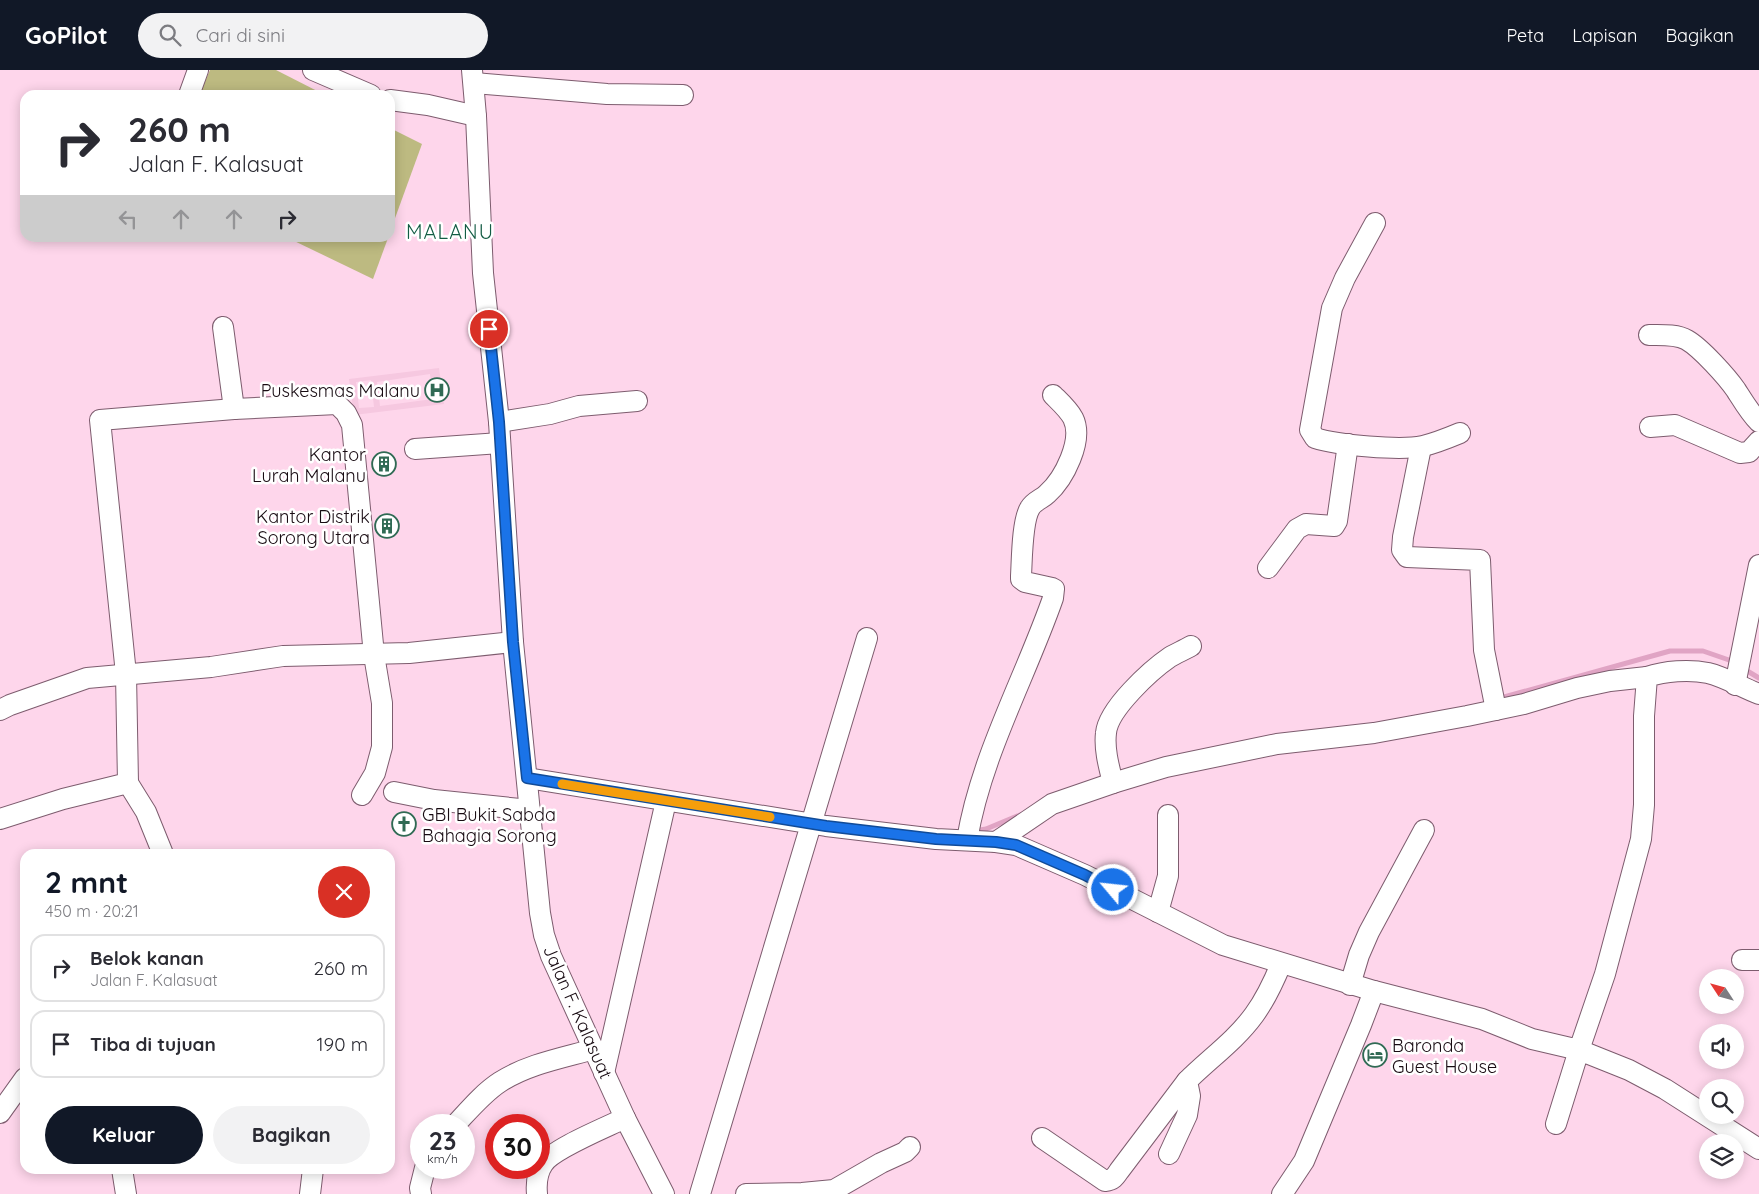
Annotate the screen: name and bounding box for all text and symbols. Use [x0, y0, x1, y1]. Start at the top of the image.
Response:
search box [138, 13, 488, 58]
text: GoPilot [25, 20, 108, 50]
icon: search [156, 21, 184, 49]
text: Cari di sini [196, 23, 285, 47]
text: Peta [1507, 24, 1544, 47]
text: Lapisan [1572, 24, 1637, 47]
text: Bagikan [1665, 24, 1734, 47]
text: 260 m [128, 107, 231, 151]
icon: right [45, 110, 110, 175]
text: Jalan F. Kalasuat [128, 150, 304, 178]
icon: left [114, 205, 142, 233]
icon: ahead [167, 205, 195, 233]
icon: ahead [220, 205, 248, 233]
icon: right [273, 205, 301, 233]
district label: MALANU [406, 219, 494, 244]
pin [468, 308, 510, 350]
icon: arrive [475, 315, 503, 343]
hospital icon: Puskesmas Malanu [424, 377, 450, 403]
place label: Puskesmas Malanu [261, 379, 420, 402]
place label: Kantor Lurah Malanu [252, 443, 366, 487]
building icon: Kantor Lurah Malanu [371, 451, 397, 477]
place label: Kantor Distrik Sorong Utara [256, 505, 370, 549]
building icon: Kantor Distrik Sorong Utara [374, 513, 400, 539]
place label: GBI Bukit Sabda Bahagia Sorong [422, 803, 557, 847]
church icon: GBI Bukit Sabda Bahagia Sorong [391, 811, 417, 837]
text: 2 mnt [45, 863, 128, 901]
position arrow [1086, 863, 1138, 915]
button: close [318, 866, 370, 918]
text: 450 m · 20:21 [45, 901, 139, 921]
street label: Jalan F. Kalasuat [538, 942, 618, 1082]
text: Belok kanan [90, 946, 204, 970]
icon: right [47, 954, 75, 982]
text: 260 m [313, 956, 368, 980]
north arrow [1699, 969, 1744, 1014]
map controls [1699, 969, 1744, 1179]
text: Jalan F. Kalasuat [90, 970, 218, 990]
button: sound [1699, 1024, 1744, 1069]
icon: arrive [47, 1030, 75, 1058]
text: Tiba di tujuan [90, 1032, 216, 1056]
text: 190 m [317, 1032, 368, 1056]
place label: Baronda Guest House [1392, 1034, 1497, 1078]
hotel icon: Baronda Guest House [1362, 1042, 1388, 1068]
button: search [1699, 1079, 1744, 1124]
button: Keluar [45, 1106, 203, 1164]
button: Bagikan [213, 1106, 370, 1164]
speed limit sign: 30 [485, 1114, 550, 1179]
text: 23 [429, 1125, 456, 1156]
button: layers [1699, 1134, 1744, 1179]
text: km/h [427, 1151, 458, 1166]

